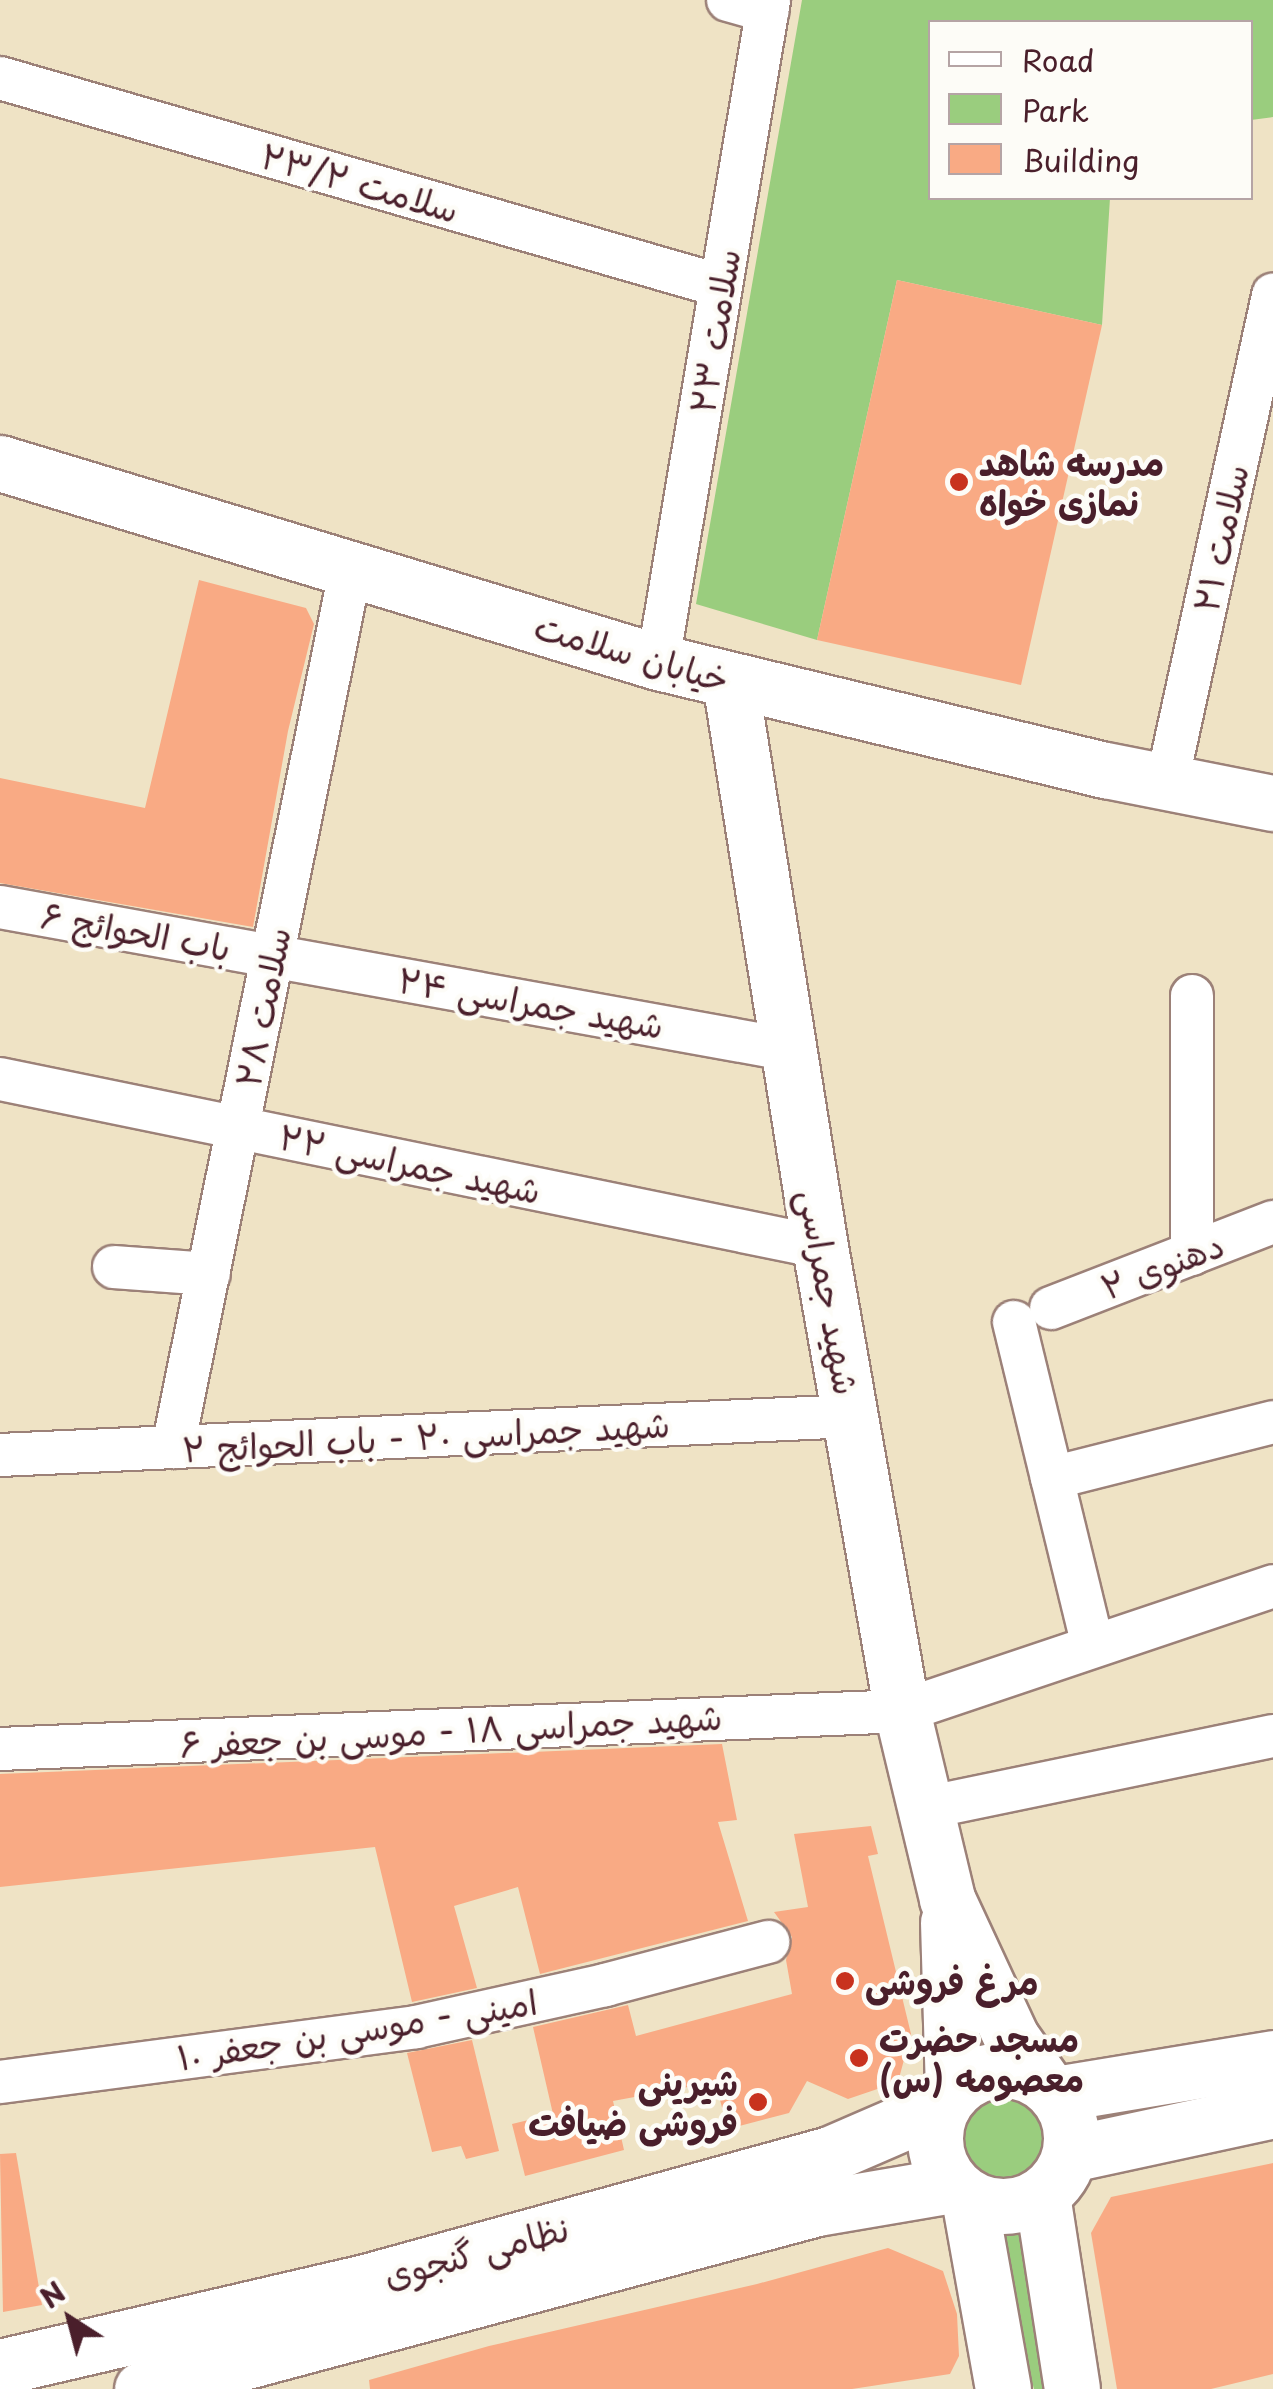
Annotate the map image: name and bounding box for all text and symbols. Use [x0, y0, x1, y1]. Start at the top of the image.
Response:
legend [928, 20, 1253, 200]
text: Road [1022, 37, 1095, 82]
text: Park [1022, 87, 1089, 132]
street label: سلامت ۲۳/۲ [256, 134, 464, 230]
text: Building [1022, 137, 1139, 182]
street label: سلامت ۲۳ [680, 246, 748, 416]
place label: مدرسه شاهد نمازی خواه [979, 441, 1164, 523]
street label: سلامت ۲۱ [1184, 460, 1256, 616]
marker: مدرسه شاهد نمازی خواه [948, 471, 970, 493]
street label: خیابان سلامت [530, 604, 734, 700]
street label: باب الحوائج ۶ [38, 894, 234, 968]
street label: سلامت ۲۸ [226, 924, 298, 1090]
street label: شهید جمراسی ۲۴ [395, 958, 667, 1046]
street label: شهید جمراسی ۲۲ [275, 1115, 545, 1211]
street label: شهید جمراسی [791, 1186, 869, 1398]
street label: دهنوی ۲ [1095, 1222, 1229, 1308]
street label: شهید جمراسی ۲۰ - باب الحوائج ۲ [181, 1402, 671, 1470]
street label: شهید جمراسی ۱۸ - موسی بن جعفر ۶ [179, 1695, 723, 1765]
place label: مرغ فروشی [865, 1960, 1039, 2002]
marker: مرغ فروشی [834, 1970, 856, 1992]
street label: امینی - موسی بن جعفر ۱۰ [174, 1980, 540, 2078]
place label: مسجد حضرت معصومه (س) [879, 2017, 1084, 2099]
marker: مسجد حضرت معصومه (س) [848, 2047, 870, 2069]
place label: شیرینی فروشی ضیافت [528, 2061, 738, 2143]
marker: شیرینی فروشی ضیافت [747, 2091, 769, 2113]
street label: نظامی گنجوی [379, 2206, 573, 2296]
north arrow [20, 2269, 120, 2369]
text: N [30, 2270, 74, 2318]

